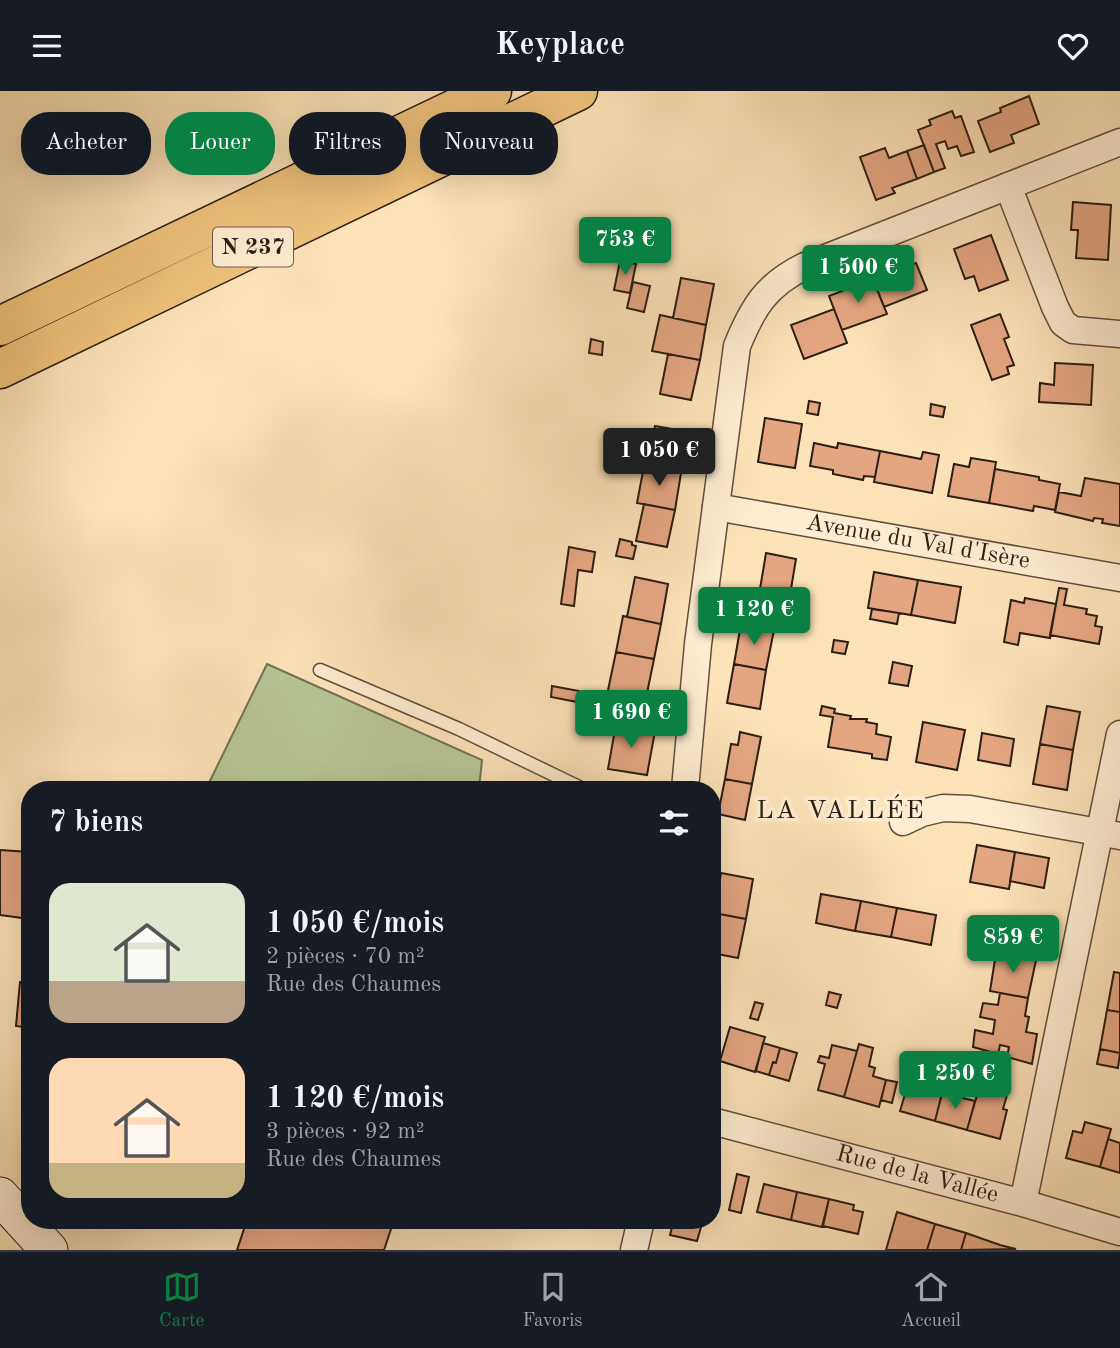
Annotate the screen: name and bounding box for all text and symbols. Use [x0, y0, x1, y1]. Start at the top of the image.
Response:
icon: menu [28, 27, 66, 65]
icon: heart [1054, 27, 1092, 65]
text: Keyplace [495, 30, 625, 62]
chip: Acheter [21, 112, 151, 175]
chip: Louer [165, 112, 275, 175]
chip: Filtres [289, 112, 406, 175]
chip: Nouveau [420, 112, 558, 175]
pin: 753 € [576, 218, 674, 277]
road number: N 237 [213, 227, 293, 267]
text: 753 € [595, 228, 655, 251]
pin: 1 500 € [793, 245, 923, 305]
text: 1 500 € [818, 256, 898, 279]
pin: 1 050 € [594, 429, 724, 488]
text: 1 050 € [619, 439, 699, 462]
street label: Avenue du Val d'Isère [804, 511, 1032, 574]
pin: 1 120 € [689, 587, 819, 647]
text: 1 120 € [714, 598, 794, 621]
pin: 1 690 € [566, 691, 696, 750]
text: 1 690 € [591, 701, 671, 724]
district label: LA VALLÉE [756, 794, 926, 824]
icon: filters [655, 804, 693, 842]
text: 7 biens [49, 808, 143, 838]
text: 1 050 €/mois [266, 909, 444, 939]
icon: home [105, 911, 189, 995]
pin: 859 € [964, 915, 1062, 975]
text: 859 € [983, 926, 1043, 949]
text: 2 pièces · 70 m² [266, 945, 425, 968]
text: Rue des Chaumes [266, 973, 441, 996]
pin: 1 250 € [890, 1051, 1020, 1111]
text: 1 250 € [915, 1062, 995, 1085]
text: 1 120 €/mois [266, 1084, 444, 1114]
icon: home [105, 1086, 189, 1170]
text: 3 pièces · 92 m² [266, 1120, 425, 1143]
street label: Rue de la Vallée [833, 1142, 1001, 1208]
text: Rue des Chaumes [266, 1148, 441, 1171]
tab: Carte [159, 1268, 204, 1333]
tab: Favoris [522, 1268, 583, 1333]
tab: Accueil [901, 1268, 961, 1333]

